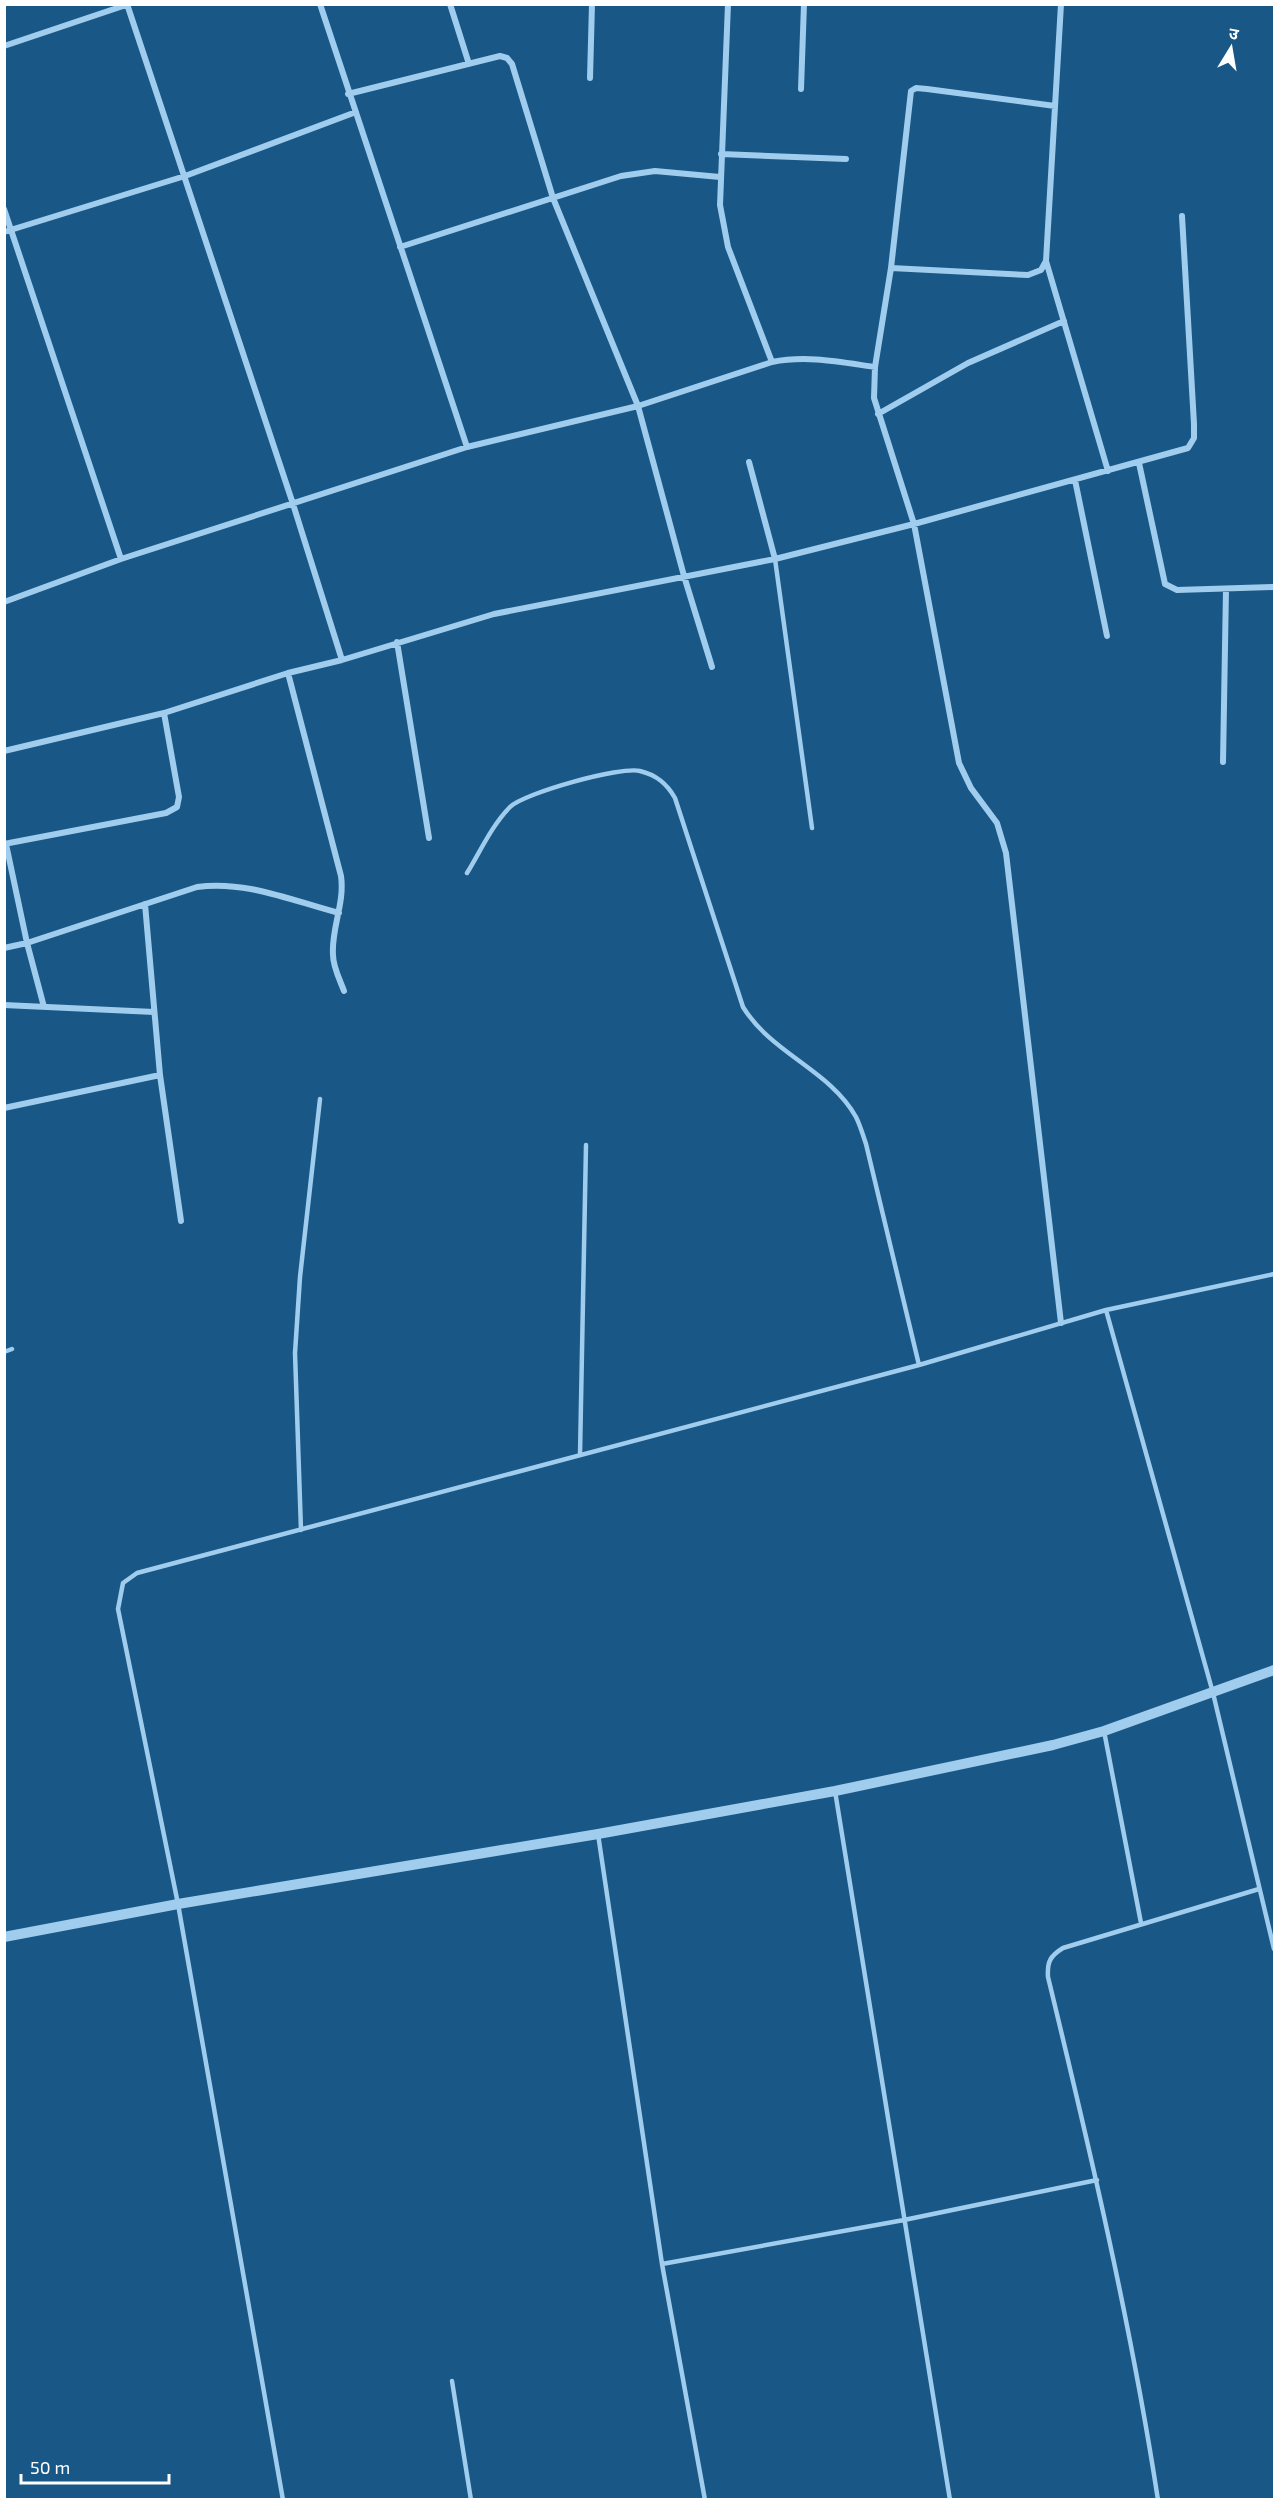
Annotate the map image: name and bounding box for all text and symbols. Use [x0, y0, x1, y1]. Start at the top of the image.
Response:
north arrow [1201, 18, 1261, 78]
text: उ [1228, 23, 1241, 43]
scale bar [21, 2447, 170, 2485]
text: 50 m [30, 2456, 70, 2478]

